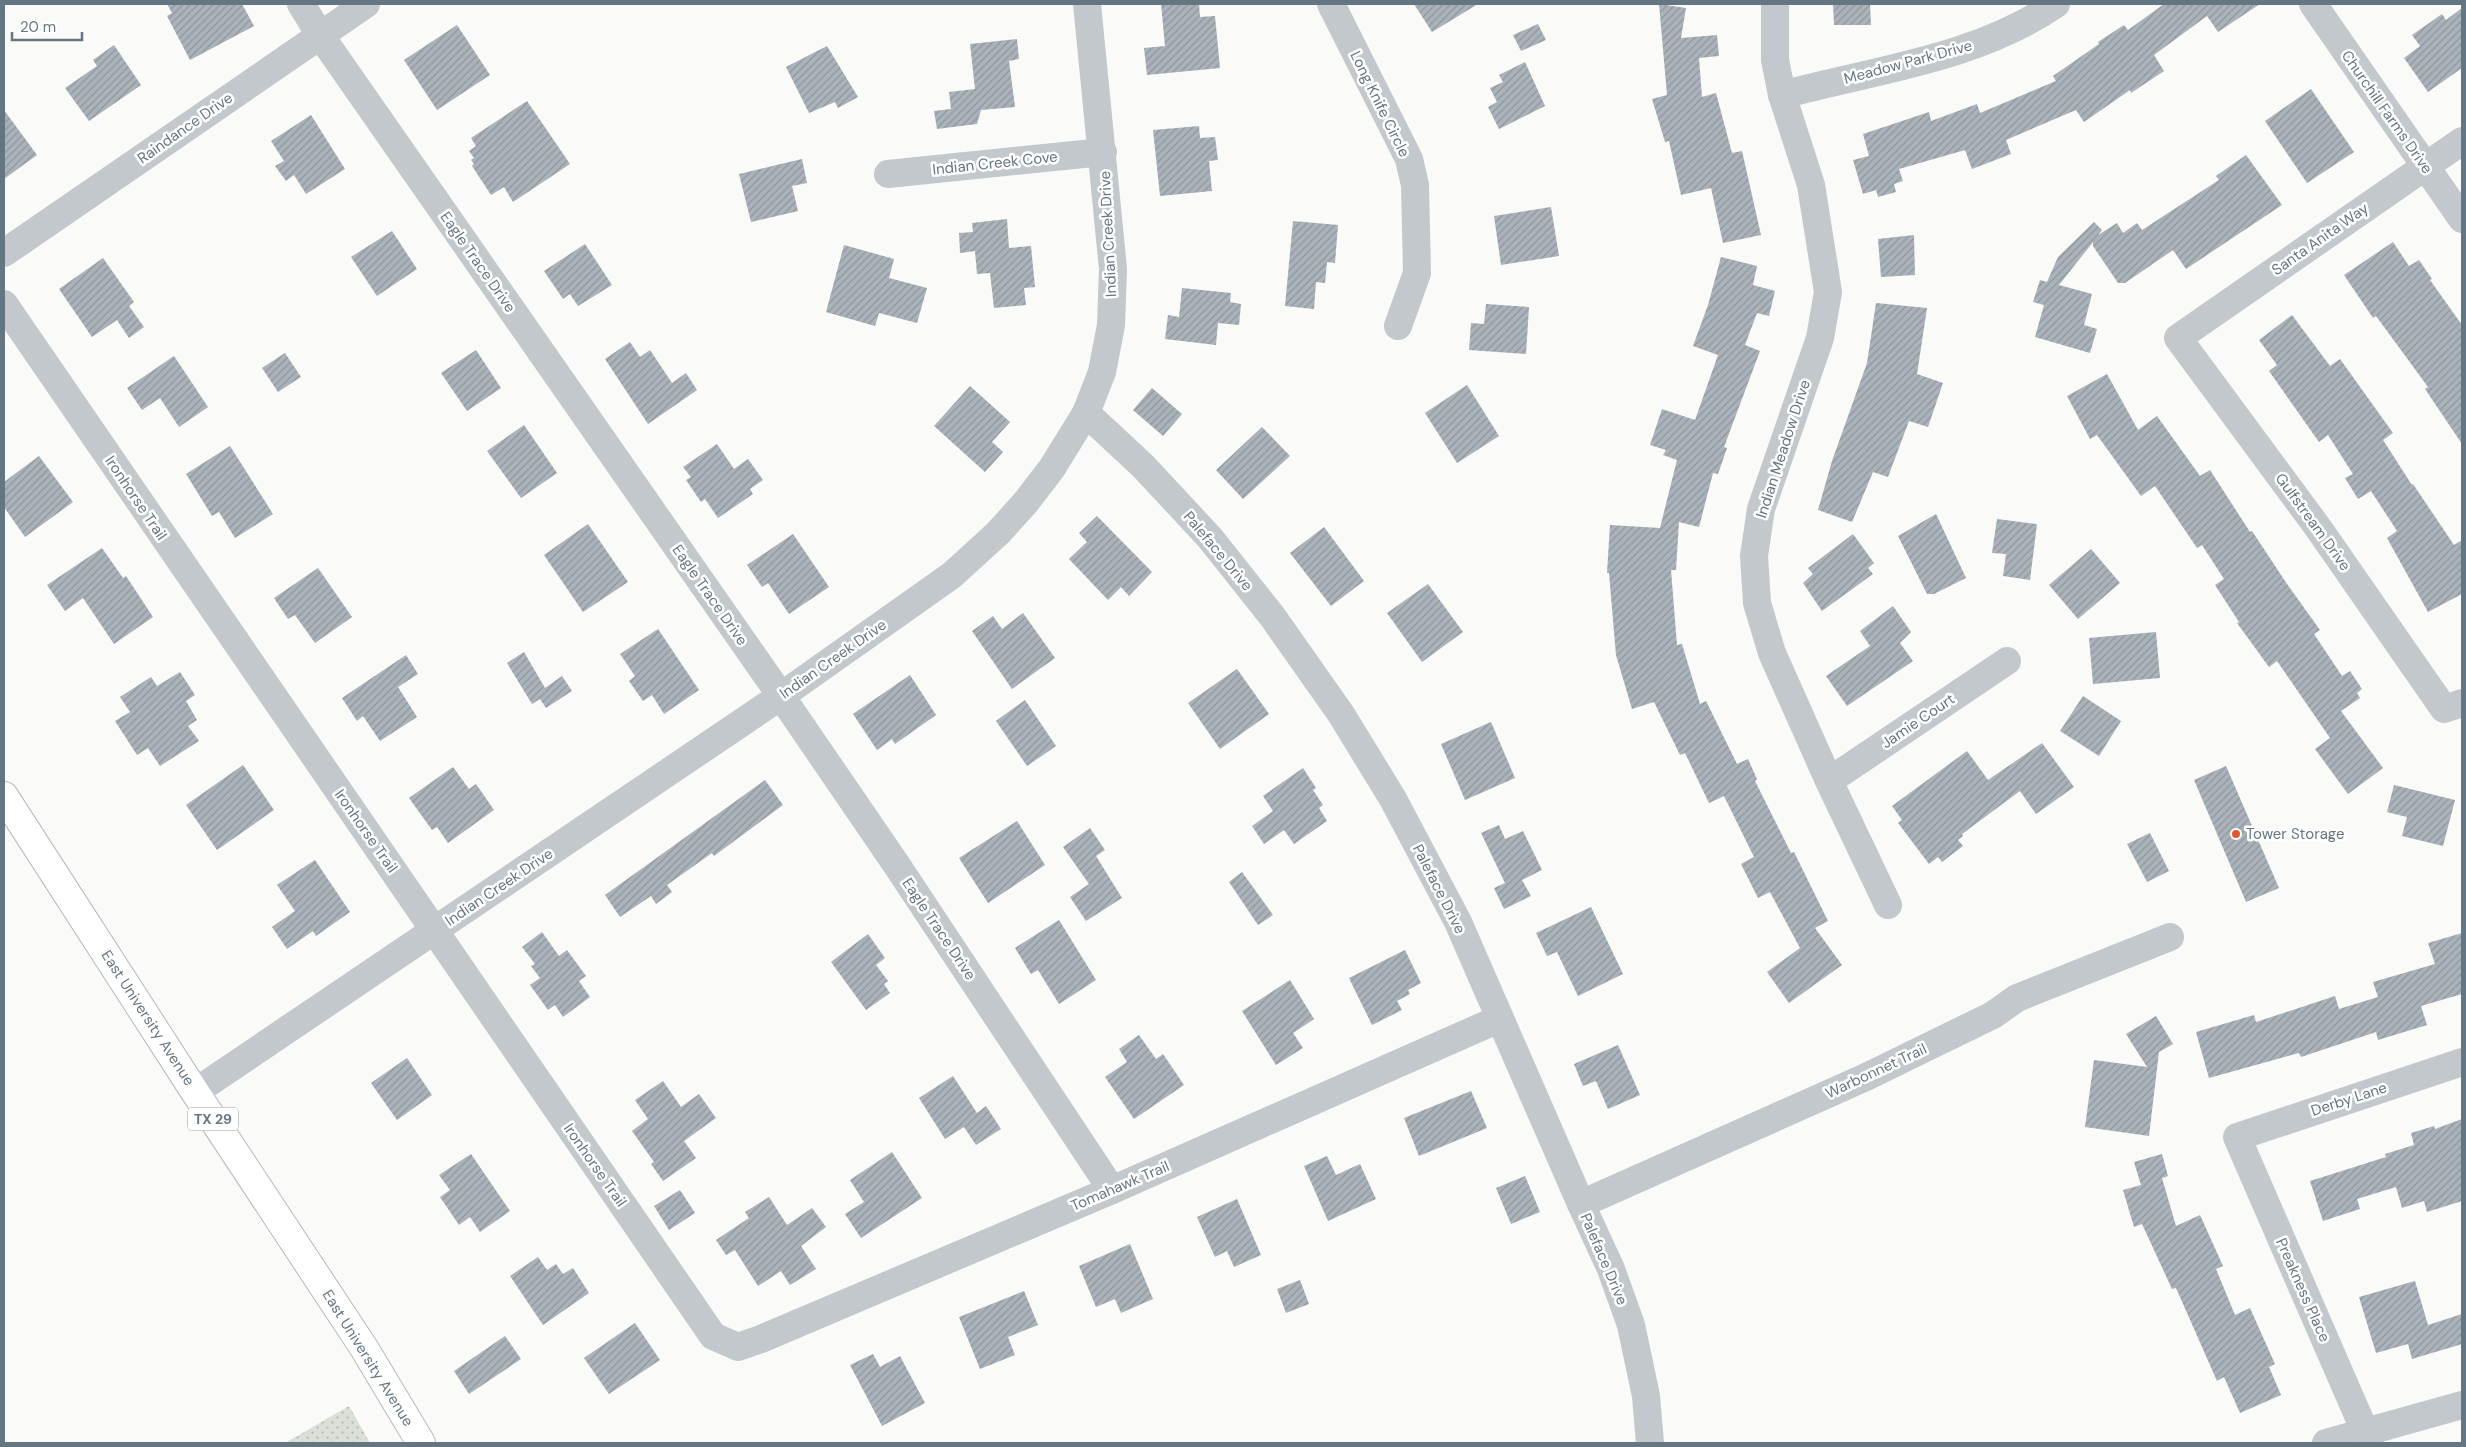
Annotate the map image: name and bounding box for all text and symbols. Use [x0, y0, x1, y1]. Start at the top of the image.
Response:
scale bar [12, 10, 82, 42]
text: 20 m [20, 17, 56, 37]
street label: Meadow Park Drive [1842, 35, 1974, 89]
street label: Churchill Farms Drive [2337, 46, 2437, 178]
street label: Long Knife Circle [1346, 48, 1414, 160]
street label: Raindance Drive [133, 88, 237, 168]
street label: Indian Creek Cove [931, 146, 1059, 180]
street label: Indian Creek Drive [1095, 171, 1121, 297]
street label: Santa Anita Way [2268, 198, 2373, 280]
street label: Eagle Trace Drive [436, 208, 520, 316]
street label: Indian Meadow Drive [1751, 377, 1815, 521]
street label: Ironhorse Trail [100, 452, 172, 544]
street label: Gulfstream Drive [2271, 469, 2355, 575]
street label: Paleface Drive [1179, 507, 1257, 595]
street label: Eagle Trace Drive [668, 541, 752, 649]
street label: Indian Creek Drive [776, 615, 890, 703]
street label: Jamie Court [1877, 689, 1959, 753]
street label: Ironhorse Trail [330, 785, 402, 877]
place label: Tower Storage [2246, 824, 2344, 844]
marker: Tower Storage [2230, 828, 2242, 840]
street label: Paleface Drive [1408, 841, 1470, 937]
street label: Indian Creek Drive [441, 843, 557, 931]
street label: Eagle Trace Drive [898, 874, 980, 984]
street label: East University Avenue [97, 946, 199, 1090]
street label: Warbonnet Trail [1822, 1039, 1930, 1103]
street label: Derby Lane [2308, 1077, 2390, 1121]
road number: TX 29 [188, 1108, 238, 1130]
street label: Ironhorse Trail [559, 1119, 631, 1211]
street label: Tomahawk Trail [1068, 1156, 1172, 1216]
street label: Paleface Drive [1576, 1210, 1632, 1308]
street label: Preakness Place [2271, 1235, 2335, 1345]
street label: East University Avenue [318, 1286, 418, 1430]

